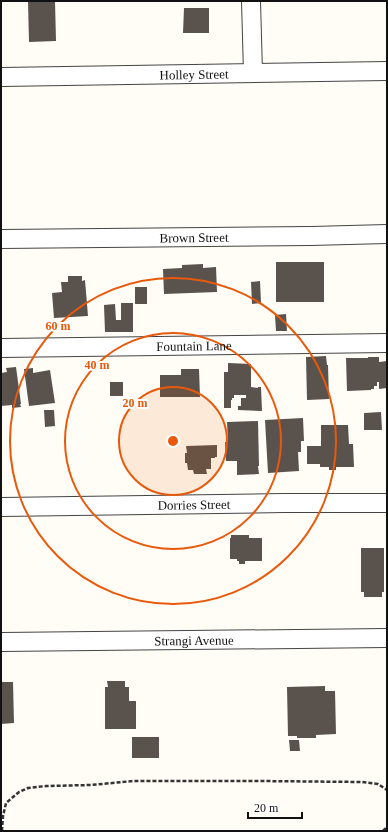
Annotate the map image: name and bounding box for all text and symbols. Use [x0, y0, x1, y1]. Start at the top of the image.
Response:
street label: Holley Street [159, 66, 229, 82]
street label: Brown Street [159, 229, 229, 245]
text: 60 m [46, 319, 71, 333]
street label: Fountain Lane [156, 338, 232, 353]
text: 40 m [85, 358, 110, 372]
text: 20 m [123, 396, 148, 410]
centre of rings [166, 434, 180, 448]
street label: Dorries Street [158, 496, 231, 512]
street label: Strangi Avenue [154, 632, 234, 648]
scale bar [248, 794, 302, 820]
text: 20 m [254, 801, 279, 815]

